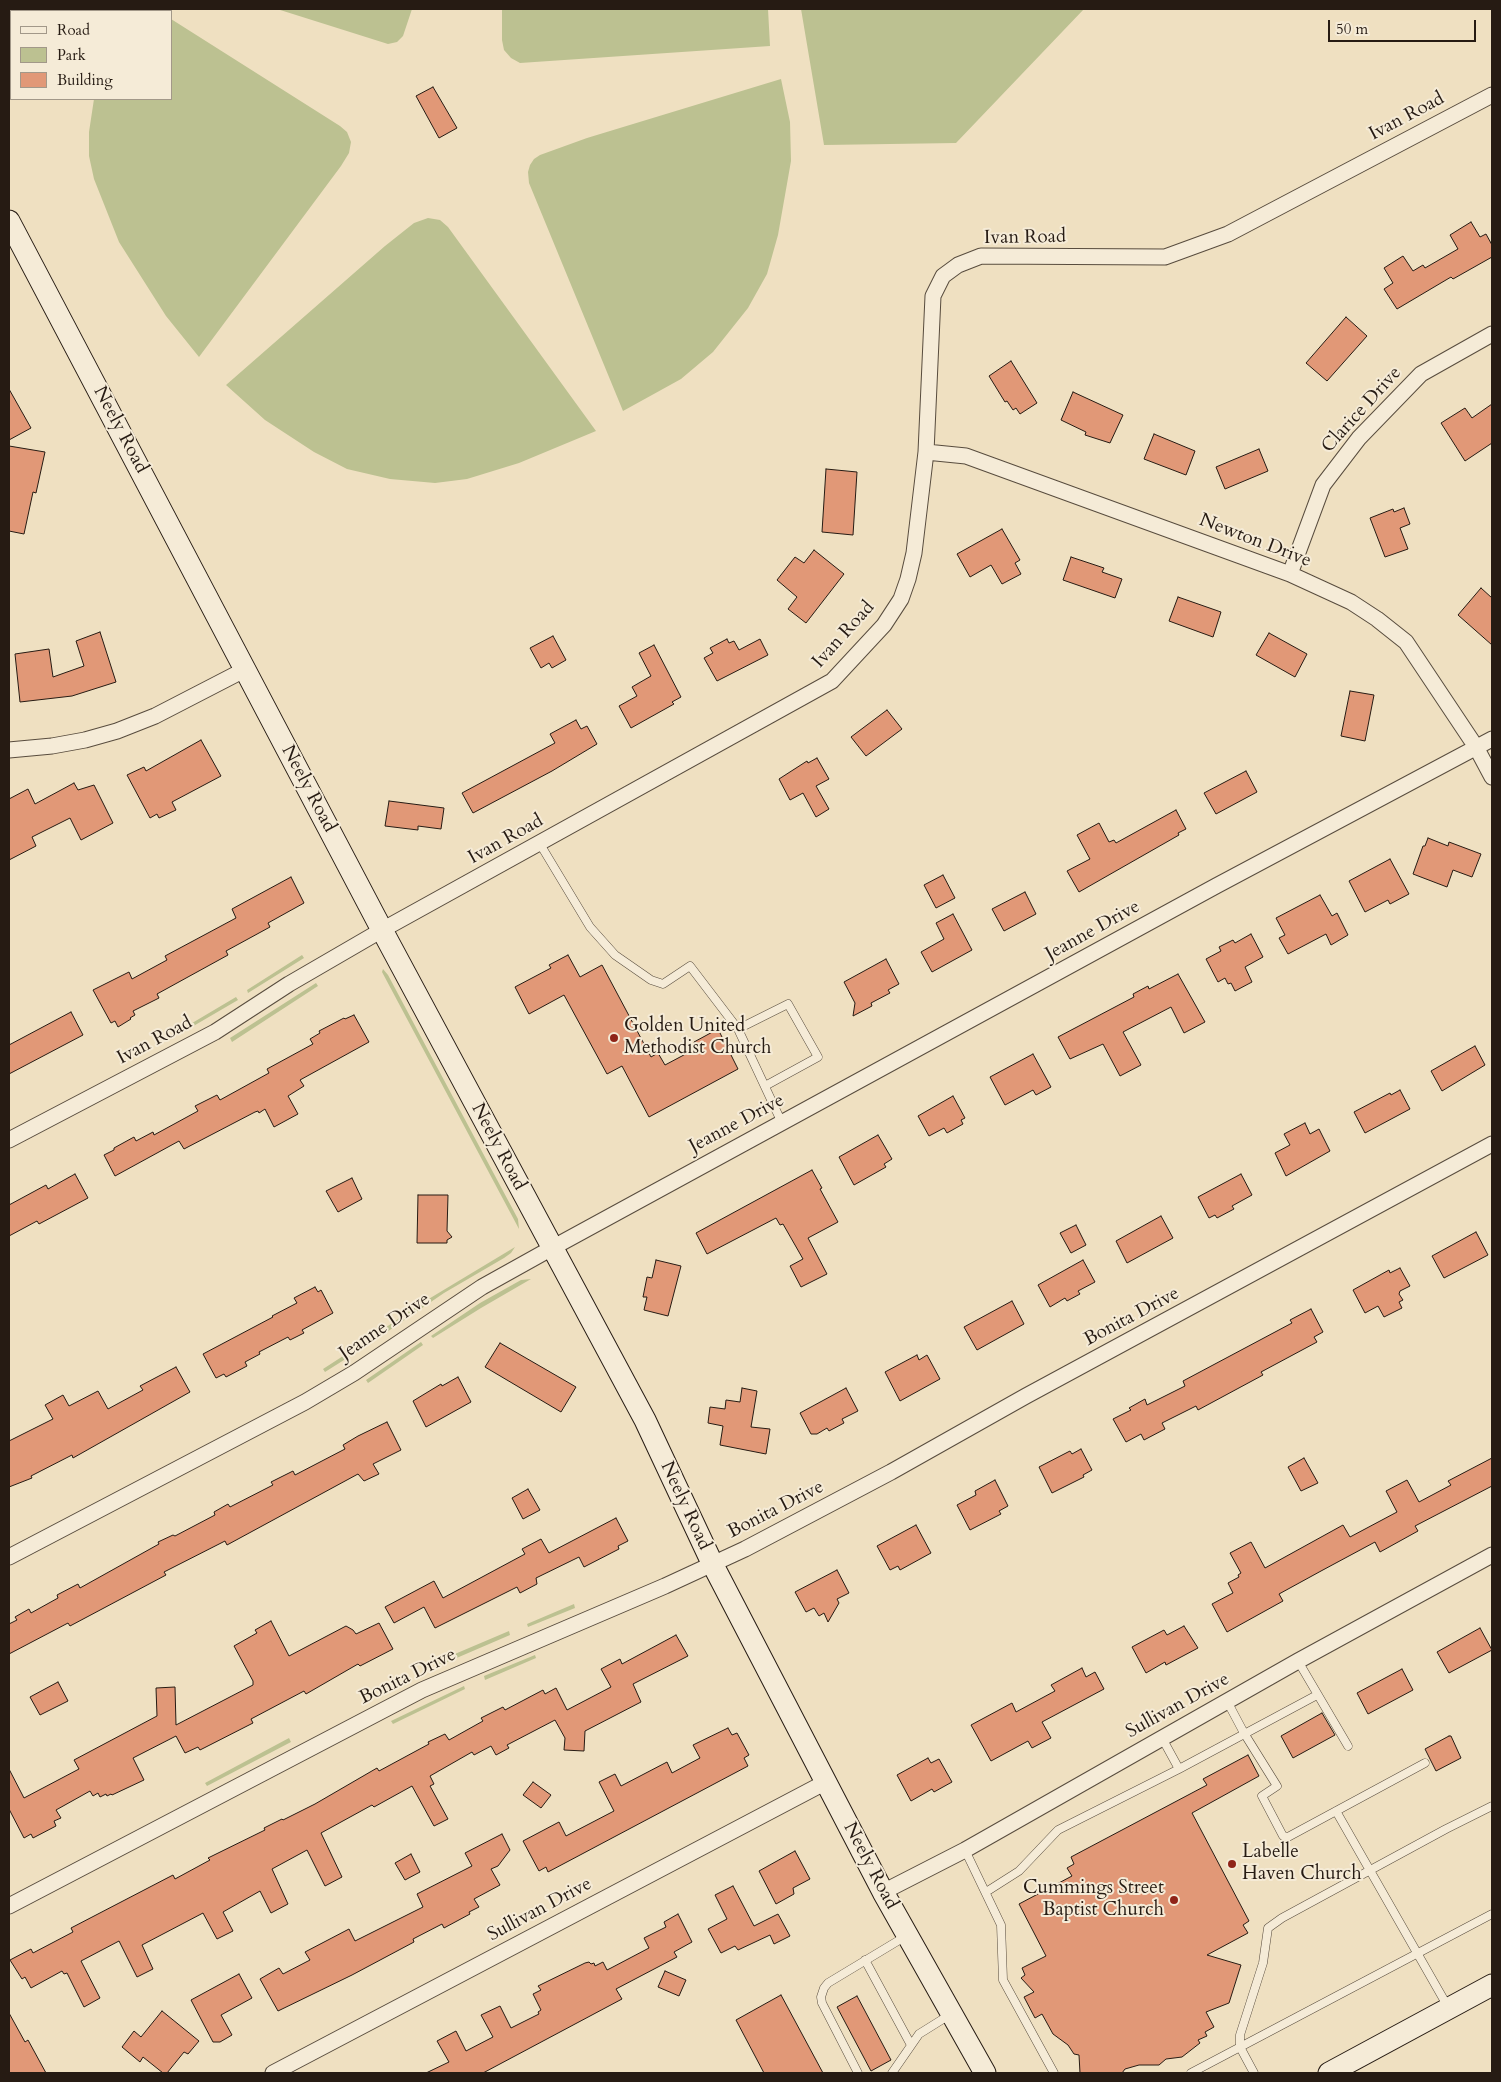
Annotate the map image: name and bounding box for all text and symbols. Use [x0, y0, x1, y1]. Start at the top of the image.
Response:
legend [10, 10, 172, 100]
scale bar [1331, 10, 1478, 42]
text: 50 m [1336, 19, 1368, 39]
text: Road [57, 20, 90, 40]
text: Park [57, 45, 86, 65]
text: Building [57, 70, 113, 90]
street label: Ivan Road [1365, 88, 1449, 146]
street label: Ivan Road [984, 226, 1066, 250]
street label: Clarice Drive [1317, 362, 1407, 458]
street label: Neely Road [88, 383, 152, 477]
street label: Newton Drive [1196, 509, 1314, 573]
street label: Ivan Road [808, 597, 880, 673]
street label: Neely Road [276, 742, 340, 836]
street label: Ivan Road [465, 810, 547, 870]
street label: Jeanne Drive [1042, 896, 1144, 966]
street label: Ivan Road [113, 1012, 197, 1070]
place label: Golden United Methodist Church [624, 1016, 772, 1060]
marker: Golden United Methodist Church [608, 1032, 620, 1044]
street label: Jeanne Drive [685, 1089, 789, 1159]
street label: Neely Road [466, 1100, 530, 1194]
street label: Bonita Drive [1080, 1282, 1184, 1352]
street label: Jeanne Drive [335, 1288, 435, 1366]
street label: Neely Road [655, 1458, 715, 1554]
street label: Bonita Drive [724, 1476, 828, 1544]
street label: Bonita Drive [356, 1644, 460, 1710]
street label: Sullivan Drive [1122, 1668, 1234, 1744]
street label: Neely Road [838, 1819, 902, 1913]
place label: Labelle Haven Church [1242, 1842, 1362, 1886]
marker: Labelle Haven Church [1226, 1858, 1238, 1870]
street label: Sullivan Drive [484, 1873, 596, 1947]
place label: Cummings Street Baptist Church [1023, 1878, 1164, 1922]
marker: Cummings Street Baptist Church [1168, 1894, 1180, 1906]

